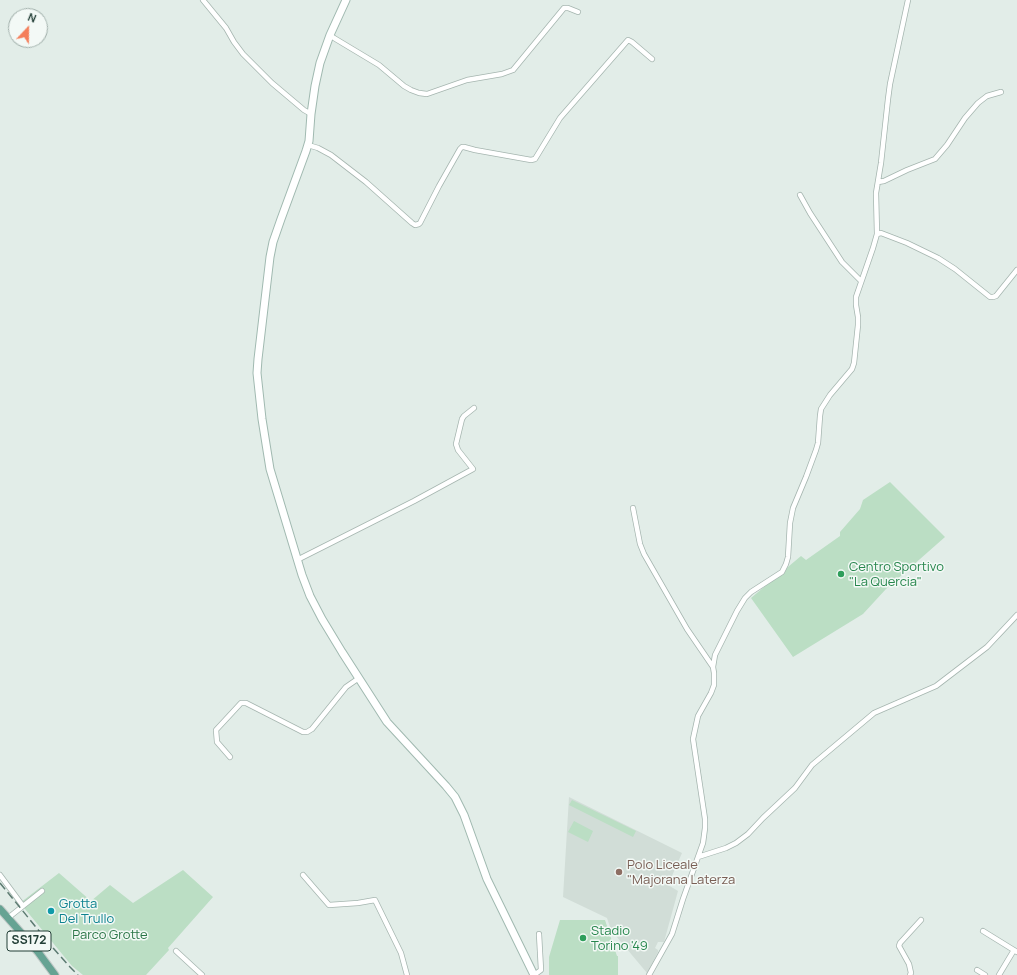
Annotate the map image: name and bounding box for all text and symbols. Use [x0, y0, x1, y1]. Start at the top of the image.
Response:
north arrow [8, 8, 48, 48]
text: N [26, 9, 39, 26]
place label: Centro Sportivo "La Quercia" [849, 559, 944, 590]
marker: Centro Sportivo "La Quercia" [836, 569, 846, 579]
place label: Polo Liceale "Majorana Laterza [627, 857, 735, 888]
marker: Polo Liceale "Majorana Laterza [614, 867, 624, 877]
place label: Grotta Del Trullo [59, 896, 114, 927]
marker: Grotta Del Trullo [46, 906, 56, 916]
place label: Stadio Torino '49 [591, 923, 648, 954]
park label: Parco Grotte [72, 927, 148, 943]
road number: SS172 [7, 931, 51, 951]
marker: Stadio Torino '49 [578, 933, 588, 943]

